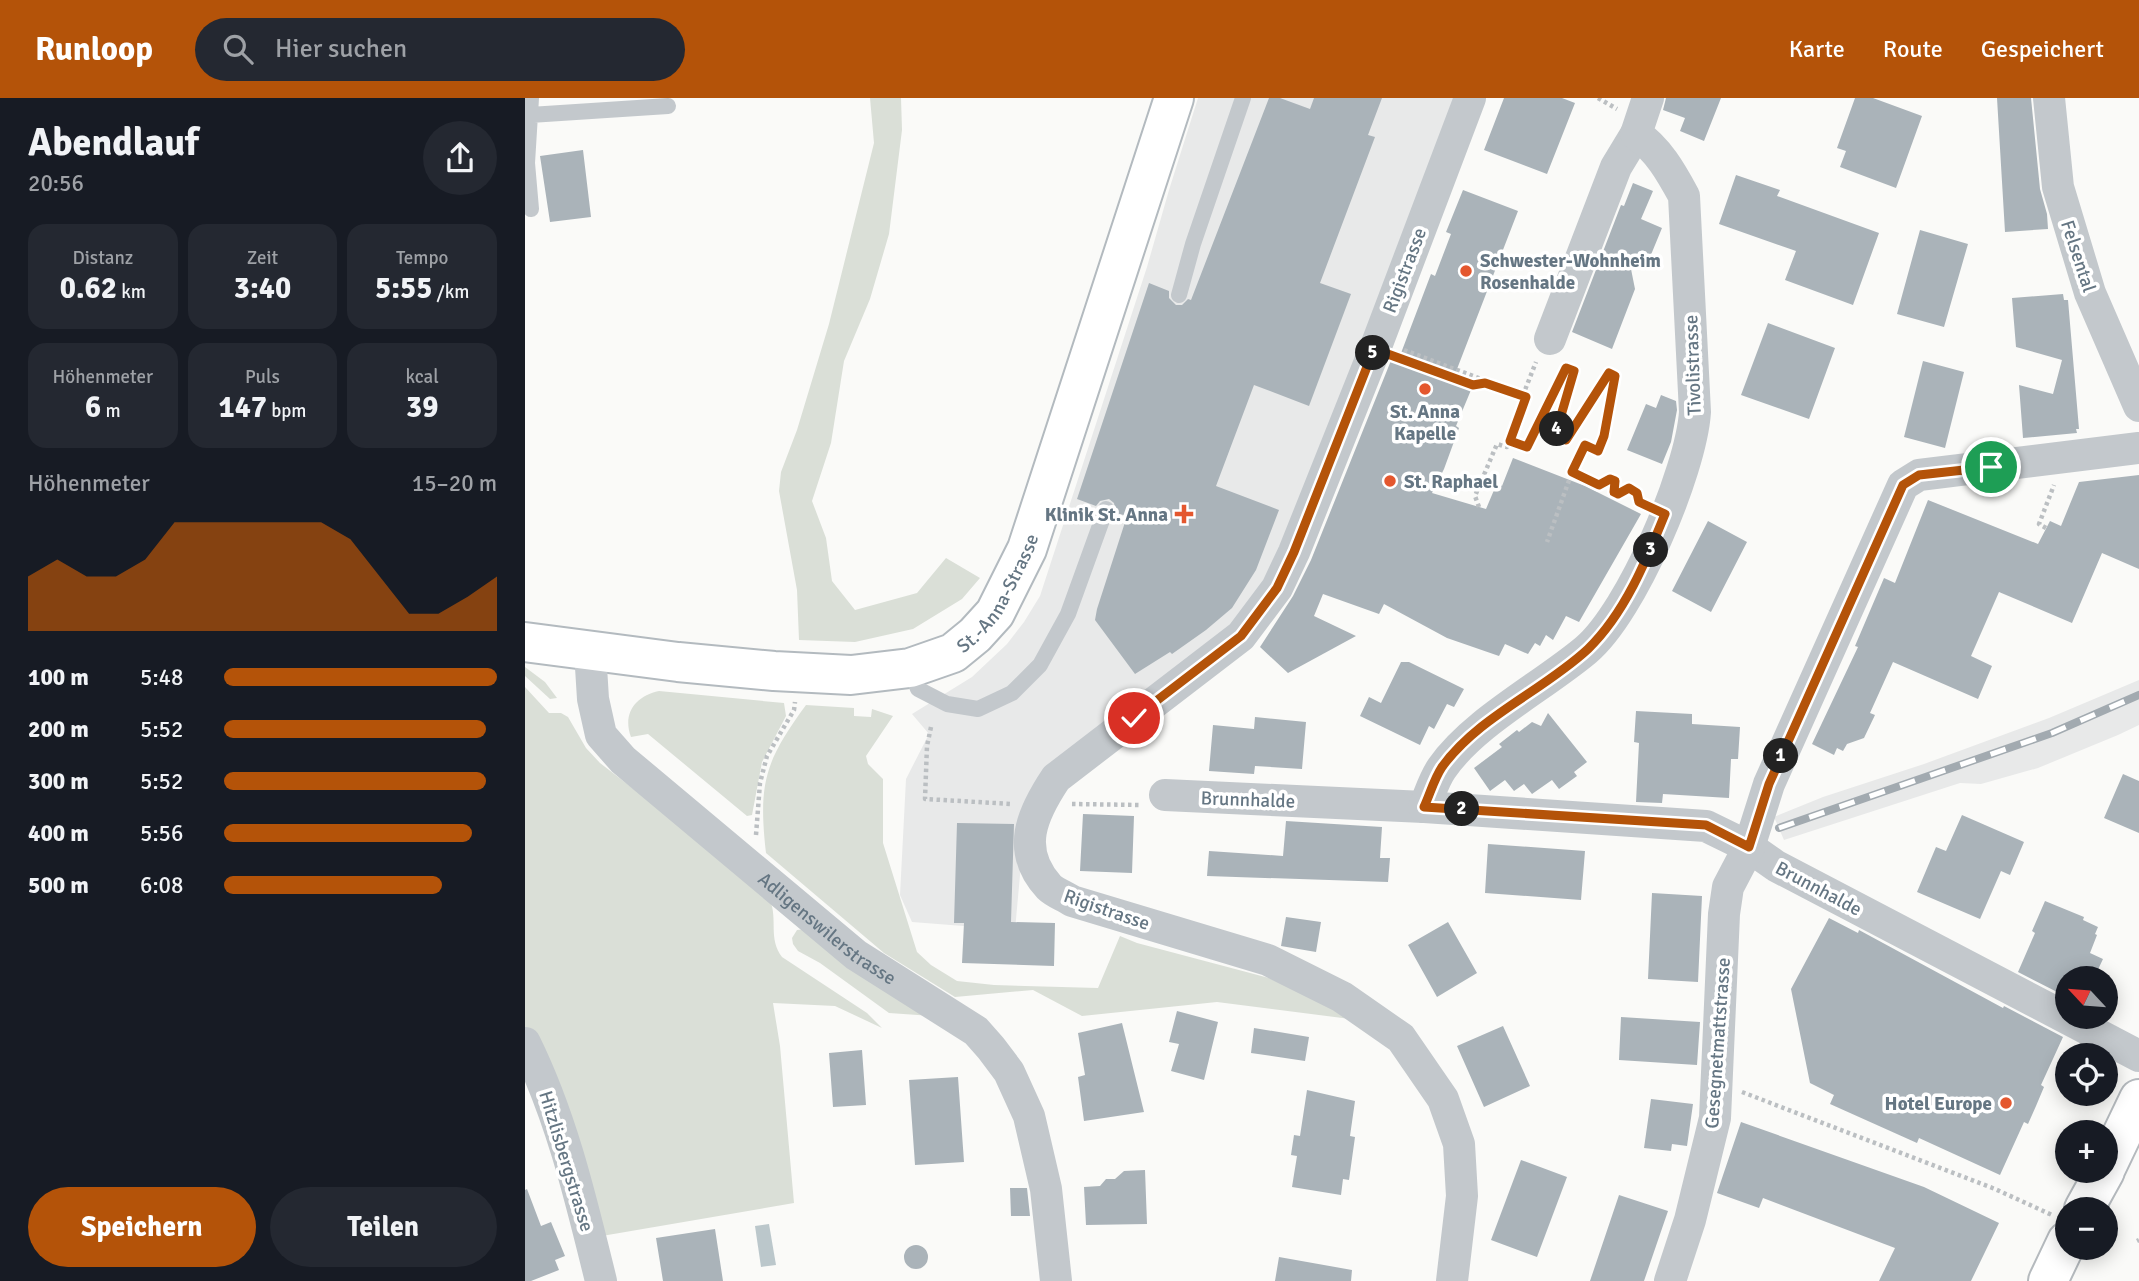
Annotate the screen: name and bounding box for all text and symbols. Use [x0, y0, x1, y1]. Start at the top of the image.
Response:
search box [195, 18, 685, 81]
text: Runloop [35, 29, 153, 70]
icon: search [219, 30, 257, 68]
text: Hier suchen [275, 33, 407, 65]
text: Karte [1789, 34, 1845, 64]
text: Route [1883, 34, 1943, 64]
text: Gespeichert [1981, 34, 2104, 64]
text: Abendlauf [28, 119, 199, 166]
button: share [423, 121, 497, 195]
text: 20:56 [28, 169, 84, 198]
street label: Felsental [2055, 217, 2101, 295]
street label: Rigistrasse [1378, 224, 1432, 316]
text: Distanz [72, 246, 133, 270]
text: Zeit [247, 246, 278, 270]
text: Tempo [396, 246, 448, 270]
place label: Schwester-Wohnheim Rosenhalde [1480, 249, 1661, 295]
marker: Schwester-Wohnheim Rosenhalde [1458, 263, 1474, 279]
text: 0.62 [60, 270, 117, 307]
text: 3:40 [234, 270, 291, 307]
text: 5:55 [375, 270, 432, 307]
text: km [117, 280, 146, 304]
text: /km [432, 280, 469, 304]
street label: Tivolistrasse [1679, 314, 1707, 416]
pin: 5 [1355, 336, 1391, 370]
text: 5 [1367, 340, 1378, 364]
text: Höhenmeter [53, 365, 153, 389]
text: Puls [245, 365, 280, 389]
text: kcal [406, 365, 439, 389]
marker: St. Anna Kapelle [1417, 381, 1433, 397]
text: 6 [85, 389, 101, 426]
text: 147 [218, 389, 267, 426]
text: 39 [406, 389, 438, 426]
text: m [101, 399, 121, 423]
text: bpm [267, 399, 307, 423]
place label: St. Anna Kapelle [1390, 400, 1460, 446]
pin: 4 [1539, 412, 1575, 446]
text: 4 [1551, 416, 1562, 440]
pin [1961, 437, 2021, 497]
icon: arrive [1972, 448, 2010, 486]
text: Höhenmeter [28, 469, 150, 498]
text: 15–20 m [412, 469, 497, 498]
place label: St. Raphael [1404, 470, 1498, 494]
marker: St. Raphael [1382, 473, 1398, 489]
place label: Klinik St. Anna [1045, 503, 1168, 527]
marker: Klinik St. Anna [1174, 504, 1194, 524]
street label: St.-Anna-Strasse [952, 531, 1044, 658]
pin: 3 [1633, 532, 1669, 568]
text: 3 [1645, 537, 1656, 561]
text: 100 m [28, 663, 89, 692]
text: 5:48 [140, 663, 183, 692]
pin [1104, 688, 1164, 748]
icon: check [1115, 699, 1153, 737]
text: 200 m [28, 715, 89, 744]
text: 5:52 [140, 715, 183, 744]
pin: 1 [1763, 738, 1799, 774]
text: 1 [1775, 743, 1786, 767]
text: 300 m [28, 767, 89, 796]
text: 5:52 [140, 767, 183, 796]
street label: Brunnhalde [1200, 786, 1296, 814]
pin: 2 [1445, 792, 1479, 826]
text: 2 [1456, 796, 1467, 820]
text: 400 m [28, 819, 89, 848]
text: 5:56 [140, 819, 183, 848]
street label: Brunnhalde [1771, 856, 1866, 922]
street label: Adligenswilerstrasse [753, 867, 900, 990]
text: 500 m [28, 871, 89, 900]
text: 6:08 [140, 871, 183, 900]
street label: Rigistrasse [1061, 884, 1153, 936]
street label: Gesegnetmattstrasse [1700, 957, 1736, 1129]
north arrow [2055, 966, 2117, 1029]
map controls [2055, 966, 2118, 1260]
button: locate [2055, 1043, 2118, 1106]
street label: Hitzlisbergstrasse [533, 1088, 599, 1235]
place label: Hotel Europe [1885, 1092, 1992, 1116]
marker: Hotel Europe [1998, 1095, 2014, 1111]
button: + [2055, 1120, 2118, 1183]
button: Speichern [28, 1187, 256, 1267]
button: Teilen [270, 1187, 497, 1267]
button: − [2055, 1197, 2118, 1260]

